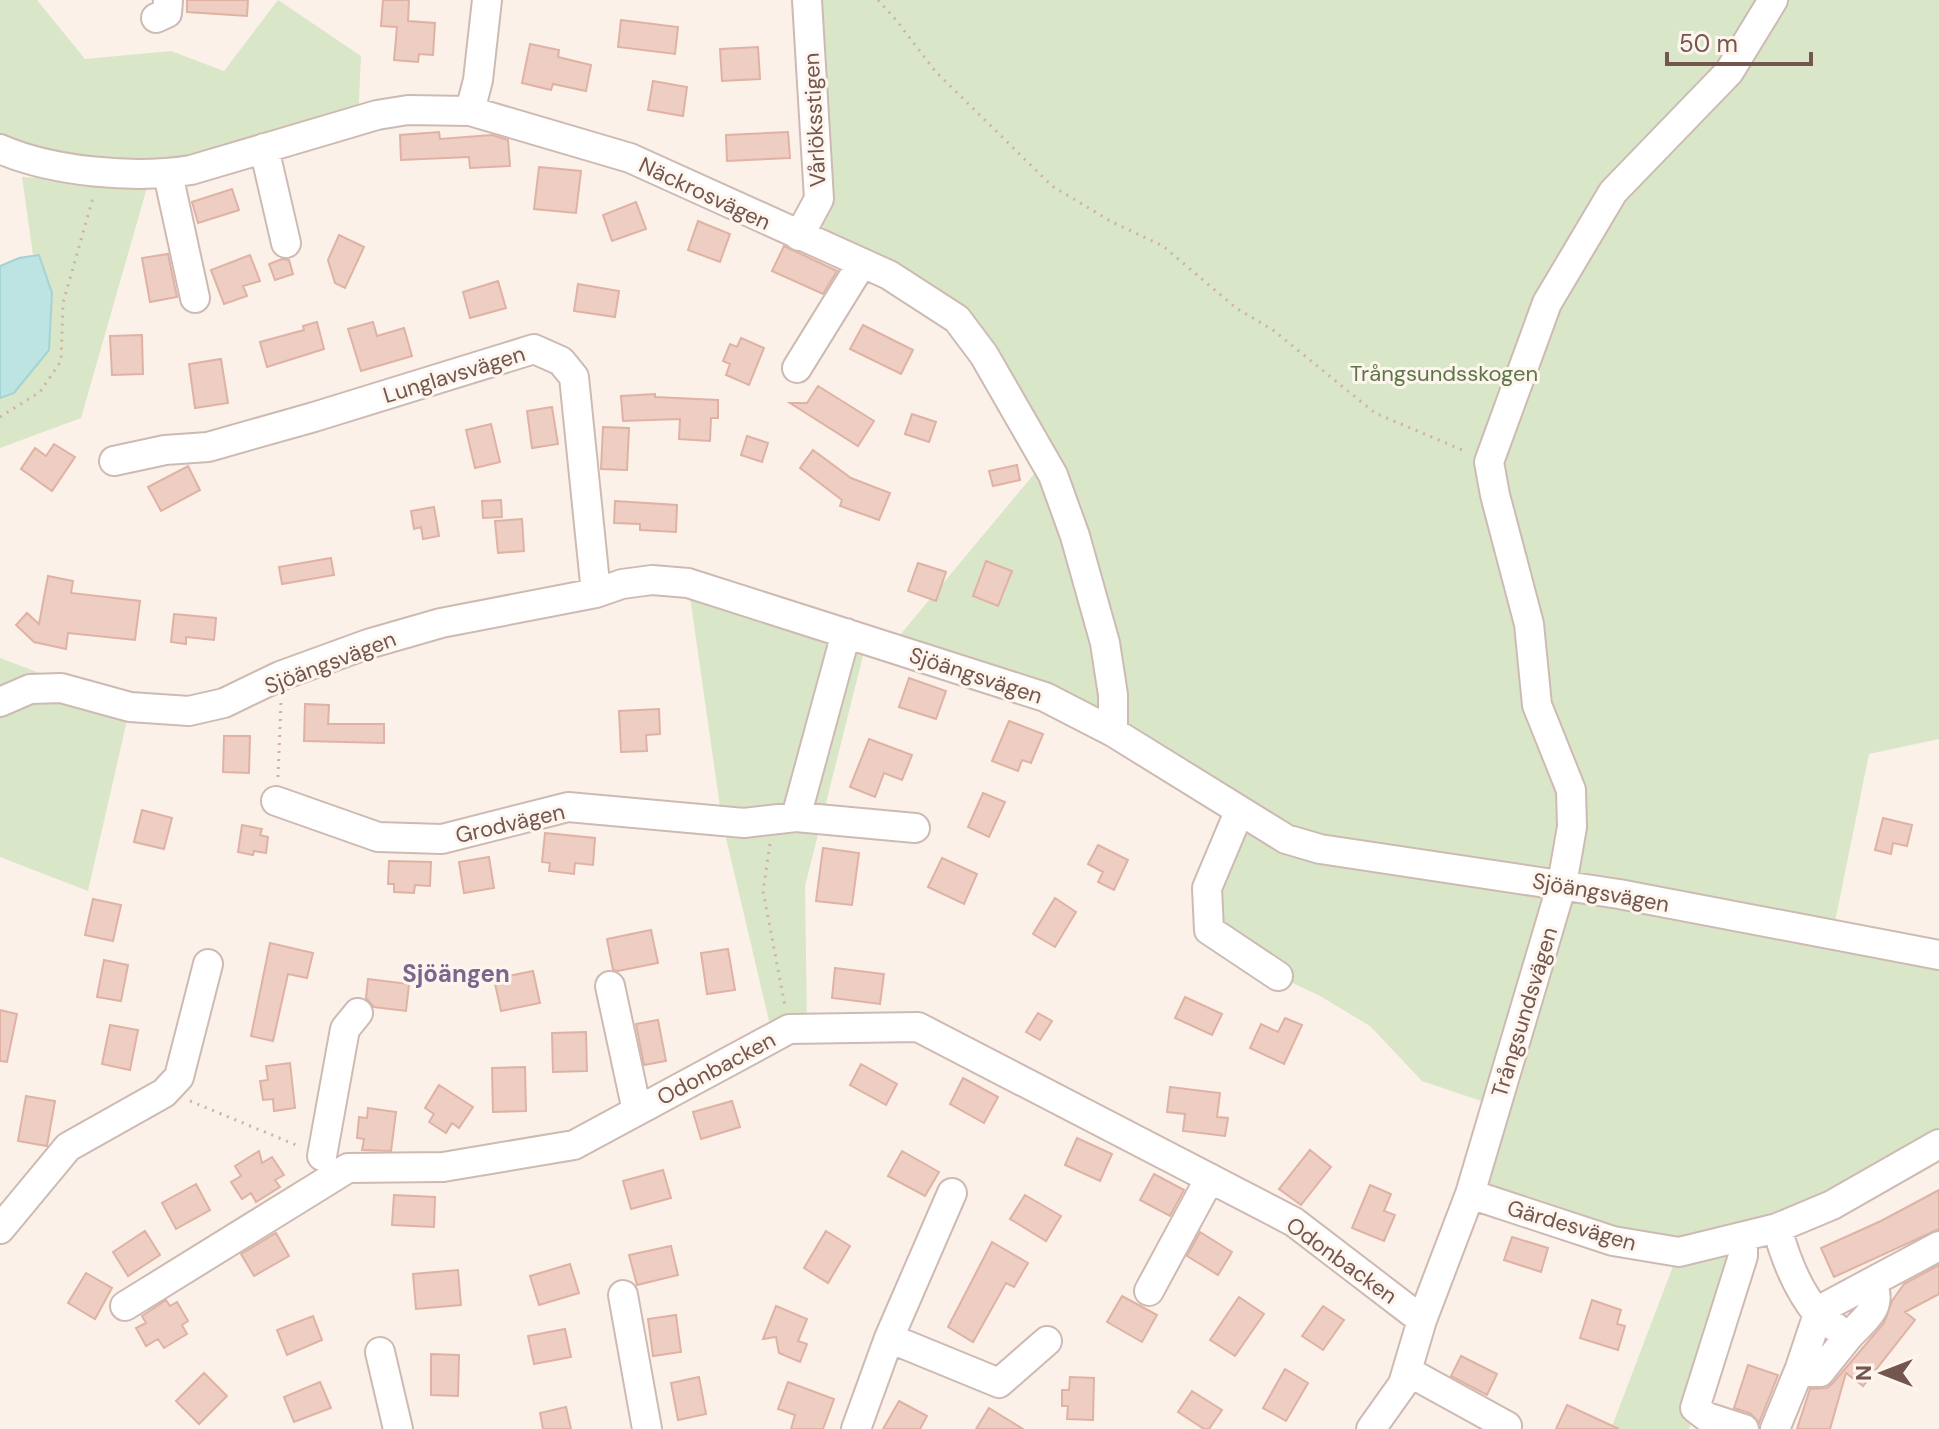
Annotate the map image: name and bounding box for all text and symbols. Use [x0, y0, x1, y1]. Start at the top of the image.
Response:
scale bar [1667, 16, 1811, 66]
text: 50 m [1679, 28, 1738, 59]
street label: Vårlöksstigen [797, 52, 832, 188]
street label: Näckrosvägen [634, 150, 775, 237]
street label: Lunglavsvägen [380, 339, 529, 410]
park label: Trångsundsskogen [1350, 359, 1538, 388]
street label: Sjöängsvägen [260, 624, 400, 701]
street label: Sjöängsvägen [906, 640, 1046, 711]
street label: Grodvägen [453, 797, 568, 850]
street label: Sjöängsvägen [1530, 866, 1672, 919]
street label: Trångsundsvägen [1485, 923, 1564, 1101]
district label: Sjöängen [402, 958, 510, 989]
street label: Odonbacken [652, 1025, 781, 1112]
street label: Gärdesvägen [1504, 1193, 1640, 1258]
street label: Odonbacken [1280, 1210, 1403, 1310]
north arrow [1843, 1333, 1923, 1413]
text: N [1849, 1365, 1878, 1381]

